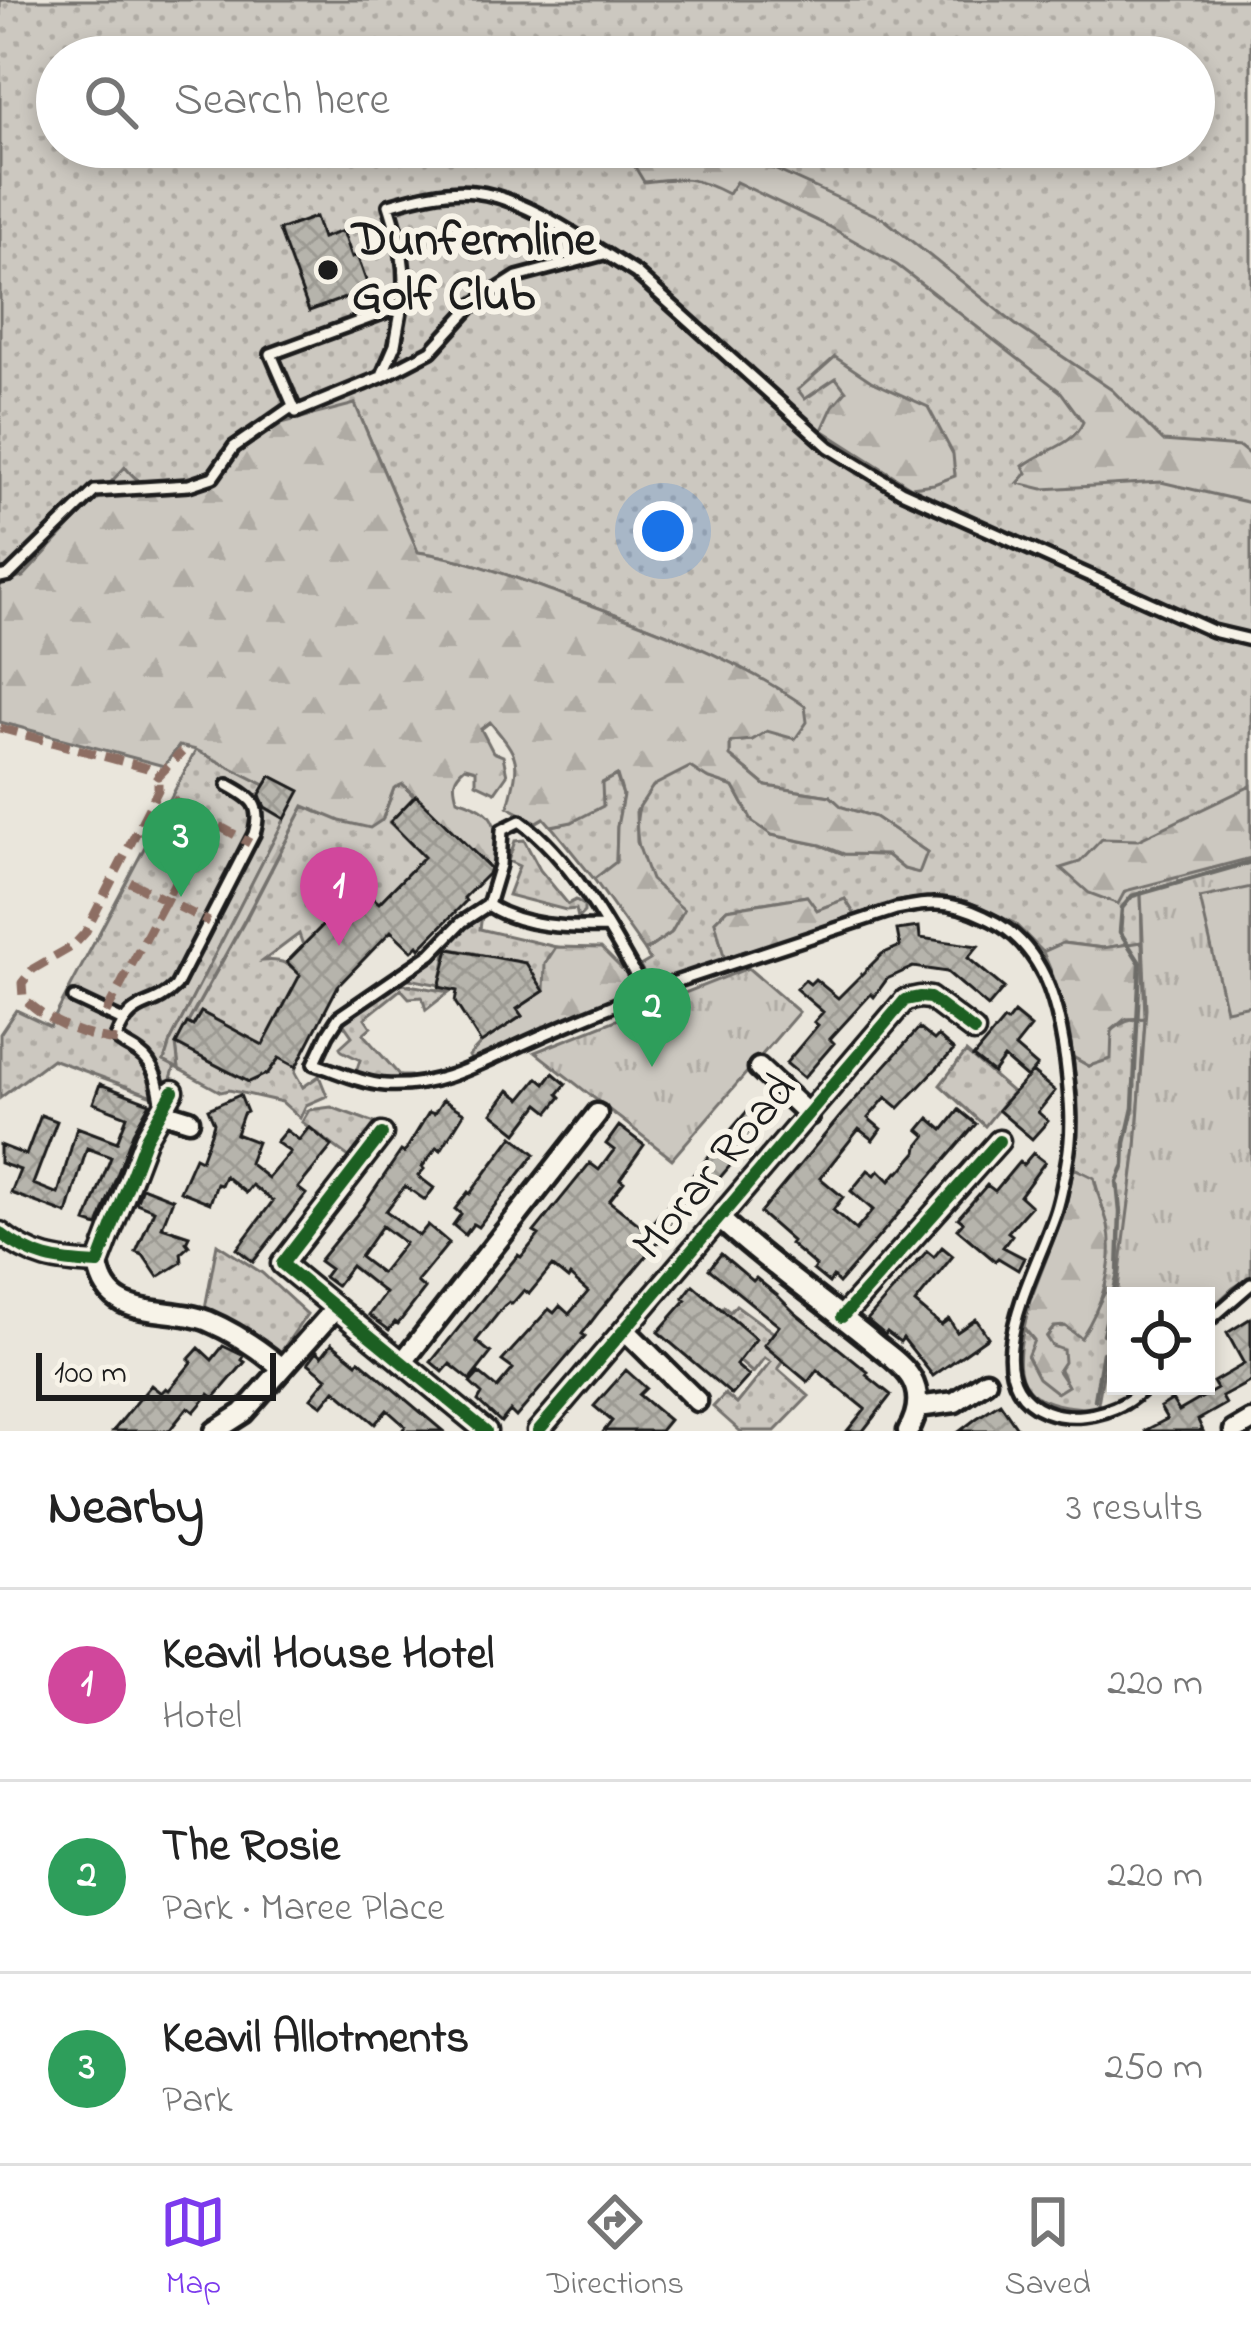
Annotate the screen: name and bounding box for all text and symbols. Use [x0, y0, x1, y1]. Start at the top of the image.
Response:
search box [36, 36, 1215, 168]
icon: search [78, 69, 144, 135]
text: Search here [174, 69, 390, 135]
place label: Dunfermline Golf Club [350, 207, 597, 332]
marker: Dunfermline Golf Club [315, 257, 341, 283]
your location [633, 501, 693, 561]
pin: 3 [142, 798, 220, 897]
pin: 1 [300, 847, 378, 946]
pin: 2 [613, 968, 691, 1067]
street label: Morar Road [616, 1059, 816, 1277]
map controls [1107, 1287, 1215, 1395]
button: locate [1107, 1287, 1215, 1395]
scale bar [36, 1347, 276, 1400]
text: 100 m [54, 1350, 127, 1398]
text: Nearby [48, 1472, 204, 1547]
text: 3 results [1066, 1481, 1203, 1538]
text: Keavil House Hotel [162, 1623, 494, 1689]
text: 1 [81, 1656, 93, 1713]
text: 220 m [1107, 1656, 1203, 1713]
text: Hotel [162, 1689, 242, 1746]
text: The Rosie [162, 1815, 340, 1881]
text: 2 [77, 1848, 97, 1905]
text: 220 m [1107, 1848, 1203, 1905]
text: Park · Maree Place [162, 1881, 444, 1938]
text: Keavil Allotments [162, 2007, 469, 2073]
text: 3 [79, 2040, 95, 2097]
text: 250 m [1104, 2040, 1203, 2097]
text: Park [162, 2073, 232, 2130]
tab: Map [160, 2189, 226, 2309]
tab: Directions [547, 2189, 684, 2309]
tab: Saved [1005, 2189, 1091, 2309]

